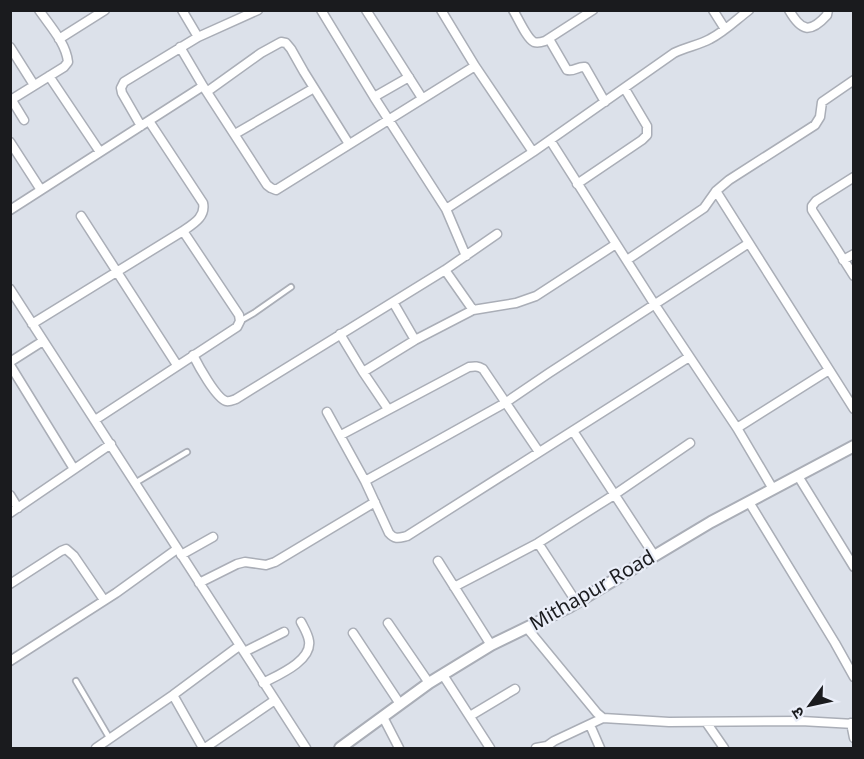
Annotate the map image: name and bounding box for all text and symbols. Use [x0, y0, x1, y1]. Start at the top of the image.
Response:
street label: Mithapur Road [524, 543, 659, 636]
north arrow [780, 675, 840, 735]
text: उ [785, 703, 809, 723]

